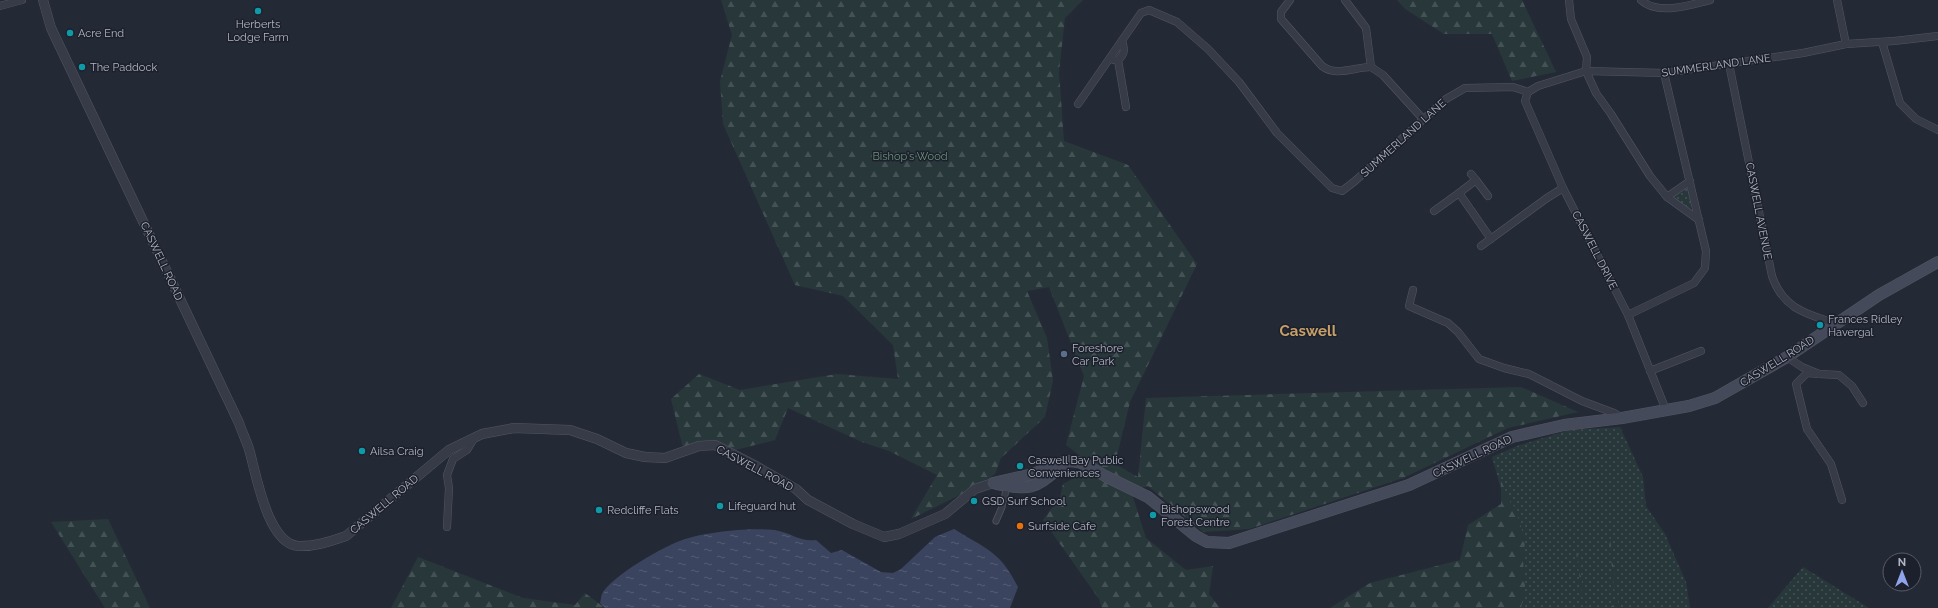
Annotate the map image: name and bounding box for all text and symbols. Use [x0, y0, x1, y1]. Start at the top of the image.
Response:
marker: Herberts Lodge Farm [253, 6, 263, 16]
place label: Herberts Lodge Farm [227, 18, 289, 44]
place label: Acre End [78, 27, 124, 40]
marker: Acre End [65, 28, 75, 38]
street label: SUMMERLAND LANE [1661, 51, 1772, 80]
place label: The Paddock [90, 61, 157, 74]
marker: The Paddock [77, 62, 87, 72]
street label: SUMMERLAND LANE [1358, 96, 1449, 180]
park label: Bishop's Wood [872, 150, 948, 163]
street label: CASWELL AVENUE [1743, 161, 1774, 261]
street label: CASWELL DRIVE [1569, 209, 1620, 292]
street label: CASWELL ROAD [138, 220, 186, 303]
place label: Frances Ridley Havergal [1828, 313, 1903, 339]
marker: Frances Ridley Havergal [1815, 320, 1825, 330]
district label: Caswell [1280, 322, 1337, 340]
street label: CASWELL ROAD [1738, 333, 1817, 390]
place label: Foreshore Car Park [1072, 342, 1124, 368]
marker: Foreshore Car Park [1059, 349, 1069, 359]
street label: CASWELL ROAD [1431, 432, 1514, 480]
street label: CASWELL ROAD [714, 443, 796, 494]
place label: Ailsa Craig [370, 445, 424, 458]
marker: Ailsa Craig [357, 446, 367, 456]
place label: Caswell Bay Public Conveniences [1028, 454, 1124, 480]
marker: Caswell Bay Public Conveniences [1015, 461, 1025, 471]
street label: CASWELL ROAD [347, 472, 421, 537]
place label: GSD Surf School [982, 495, 1066, 508]
marker: GSD Surf School [969, 496, 979, 506]
place label: Lifeguard hut [728, 500, 796, 513]
marker: Lifeguard hut [715, 501, 725, 511]
place label: Bishopswood Forest Centre [1161, 503, 1230, 529]
place label: Redcliffe Flats [607, 504, 679, 517]
marker: Redcliffe Flats [594, 505, 604, 515]
marker: Bishopswood Forest Centre [1148, 510, 1158, 520]
place label: Surfside Cafe [1028, 520, 1096, 533]
marker: Surfside Cafe [1015, 521, 1025, 531]
north arrow [1882, 552, 1922, 592]
text: N [1898, 556, 1906, 569]

